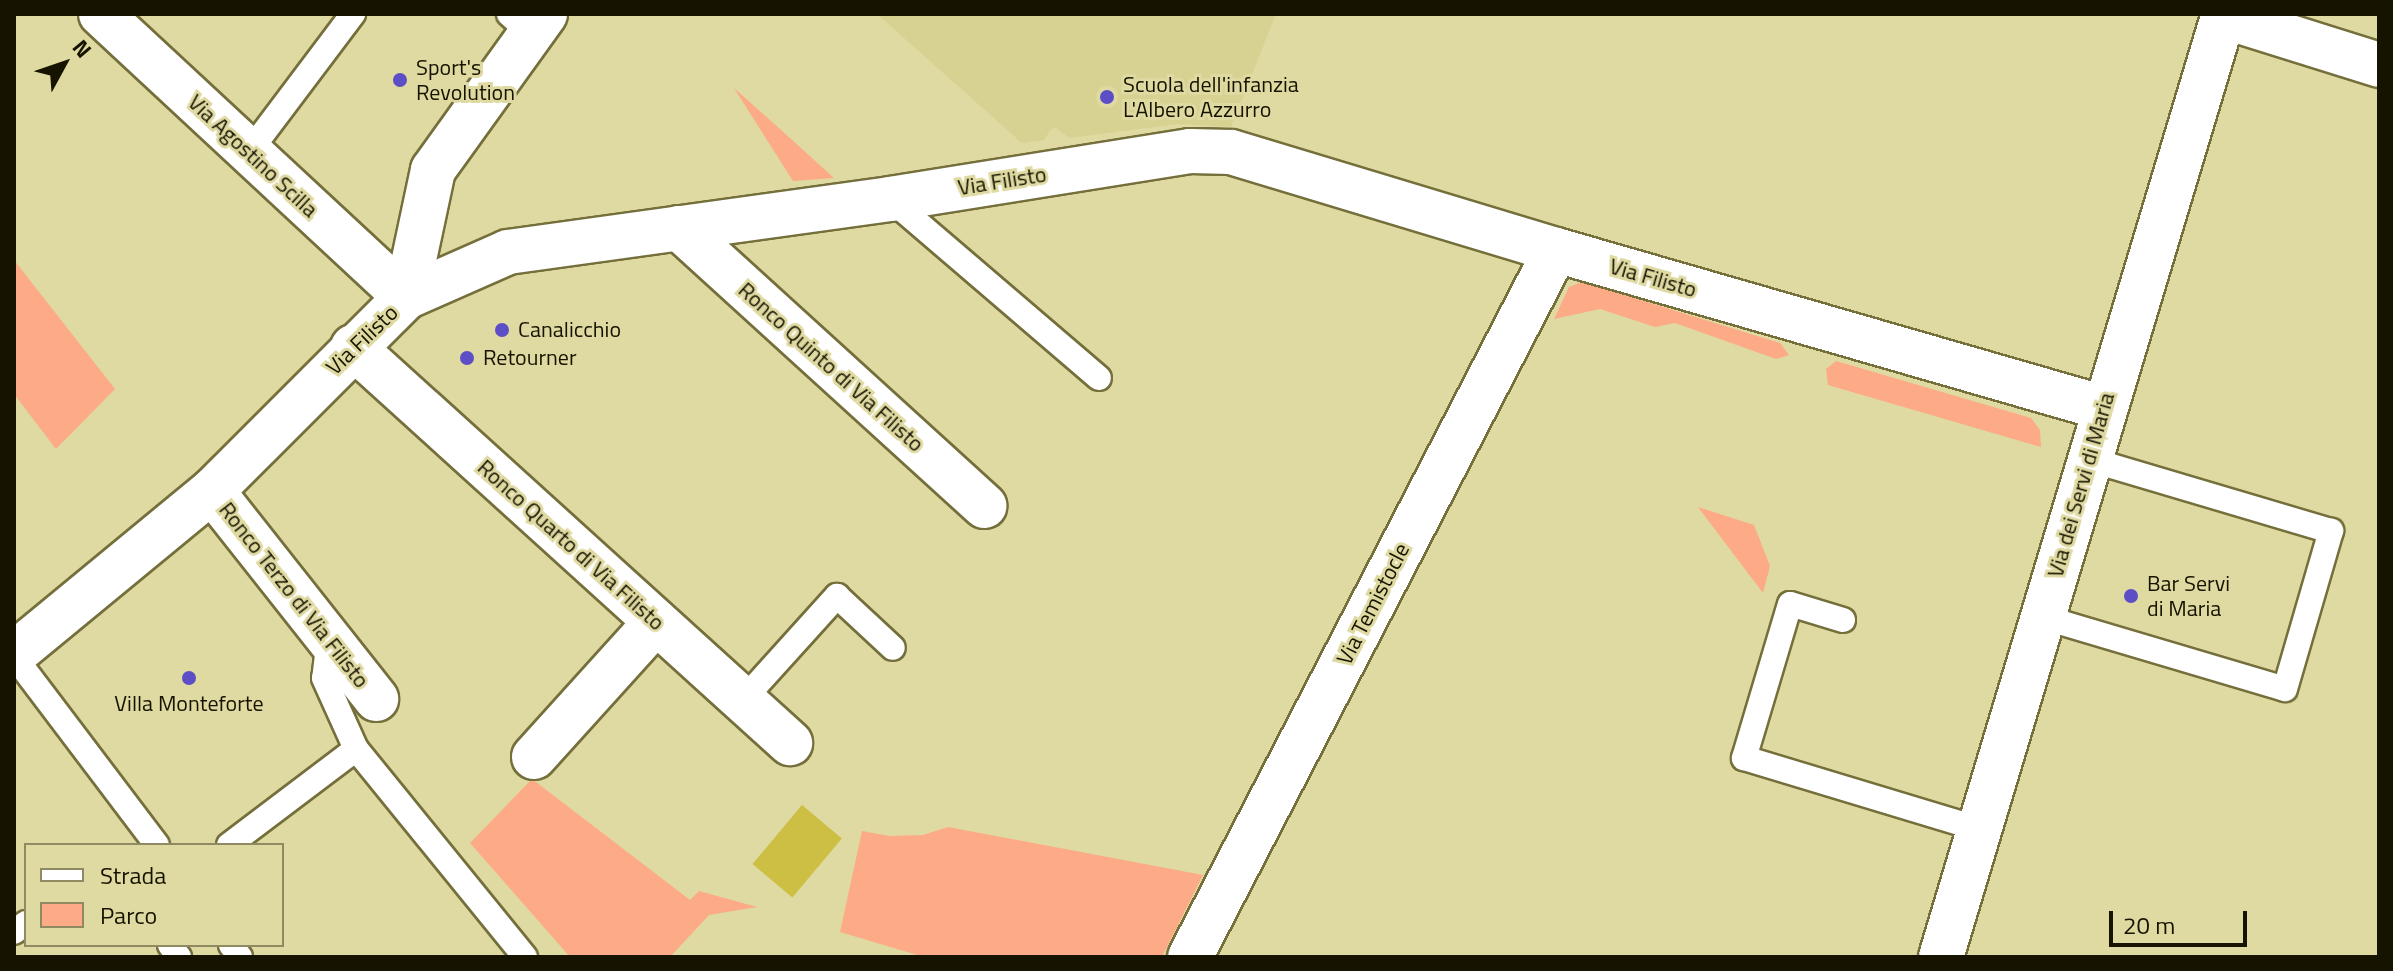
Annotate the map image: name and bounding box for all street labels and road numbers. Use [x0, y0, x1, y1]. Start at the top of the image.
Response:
street label: Via Agostino Scilla [183, 89, 323, 223]
street label: Via Filisto [956, 161, 1048, 201]
street label: Via Filisto [1606, 253, 1700, 303]
street label: Ronco Quinto di Via Filisto [733, 277, 929, 457]
street label: Via Filisto [321, 299, 403, 381]
street label: Via dei Servi di Maria [2042, 390, 2120, 580]
street label: Ronco Quarto di Via Filisto [472, 454, 670, 636]
street label: Ronco Terzo di Via Filisto [213, 497, 375, 693]
street label: Via Temistocle [1331, 539, 1415, 669]

